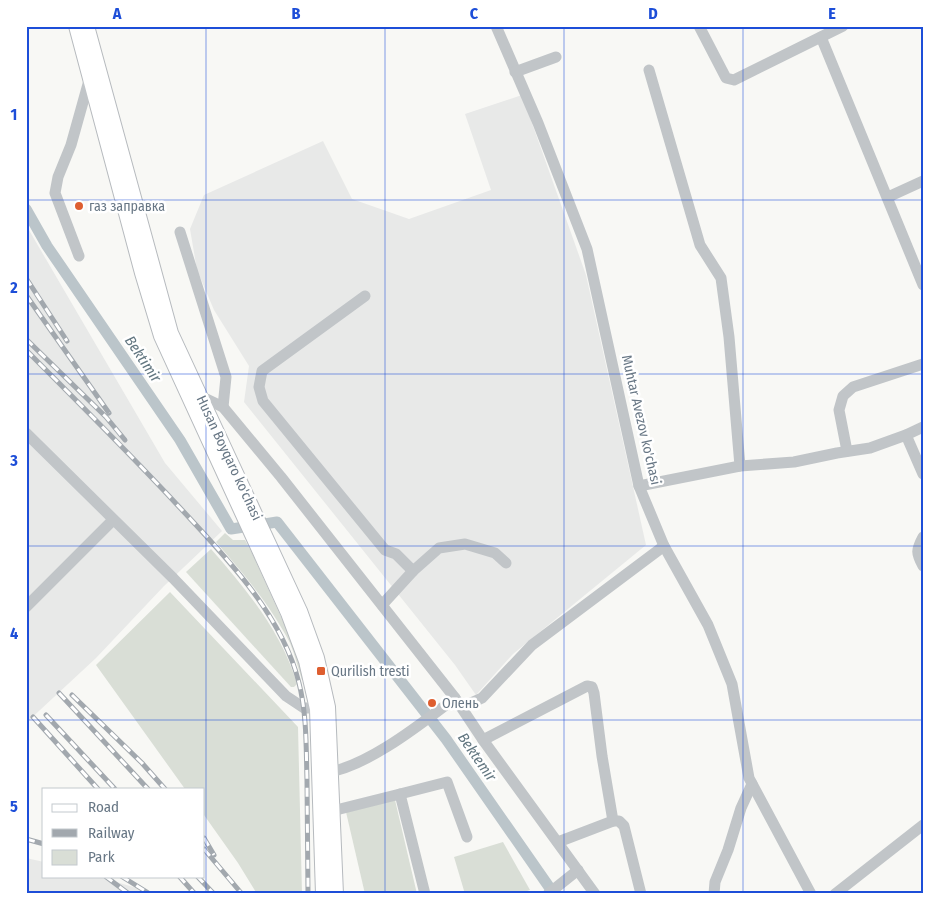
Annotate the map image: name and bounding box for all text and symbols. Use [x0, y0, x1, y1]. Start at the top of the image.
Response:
text: A [112, 4, 122, 23]
text: B [292, 4, 301, 23]
text: C [470, 4, 479, 23]
text: D [648, 4, 658, 23]
text: E [828, 4, 836, 23]
text: 1 [11, 105, 17, 124]
place label: газ заправка [89, 198, 165, 215]
marker: газ заправка [73, 200, 85, 212]
text: 2 [9, 278, 18, 297]
water label: Bektimir [121, 332, 165, 386]
street label: Muhtar Avezov ko'chasi [618, 353, 664, 487]
street label: Husan Boyqaro ko'chasi [193, 393, 265, 523]
text: 3 [9, 451, 18, 470]
text: 4 [10, 624, 18, 643]
place label: Qurilish tresti [331, 663, 409, 680]
marker: Qurilish tresti [315, 665, 327, 677]
place label: Олень [442, 695, 479, 712]
marker: Олень [426, 697, 438, 709]
water label: Bektemir [454, 729, 501, 785]
legend [42, 788, 205, 878]
text: 5 [10, 797, 18, 816]
text: Road [88, 798, 119, 816]
text: Railway [88, 824, 135, 842]
text: Park [88, 848, 115, 866]

